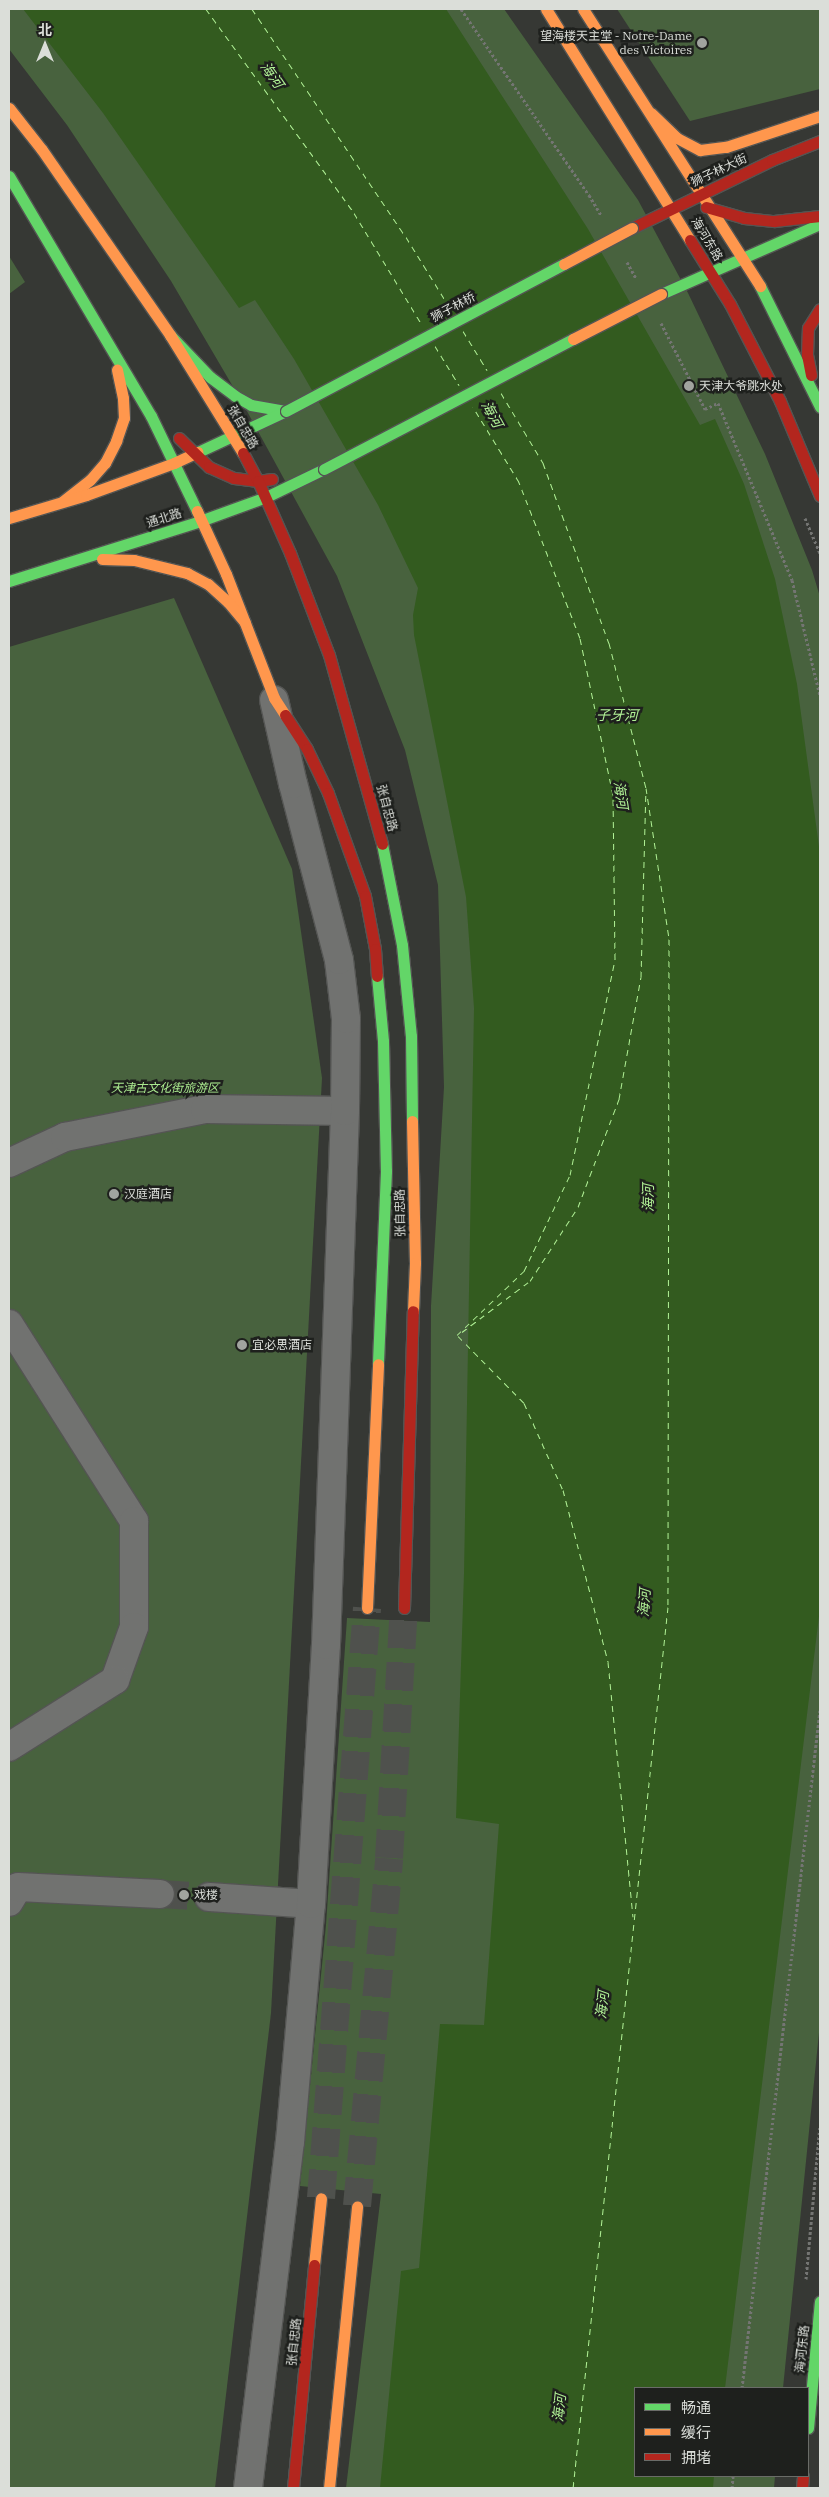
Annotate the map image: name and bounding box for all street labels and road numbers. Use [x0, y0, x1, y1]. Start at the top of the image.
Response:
street label: 狮子林大街 [689, 151, 749, 189]
street label: 海河东路 [688, 215, 726, 263]
street label: 狮子林桥 [428, 289, 478, 325]
street label: 张自忠路 [225, 403, 261, 451]
street label: 通北路 [145, 506, 183, 530]
street label: 张自忠路 [374, 783, 400, 833]
street label: 张自忠路 [392, 1189, 408, 1237]
street label: 张自忠路 [284, 2317, 304, 2367]
street label: 海河东路 [792, 2324, 812, 2374]

